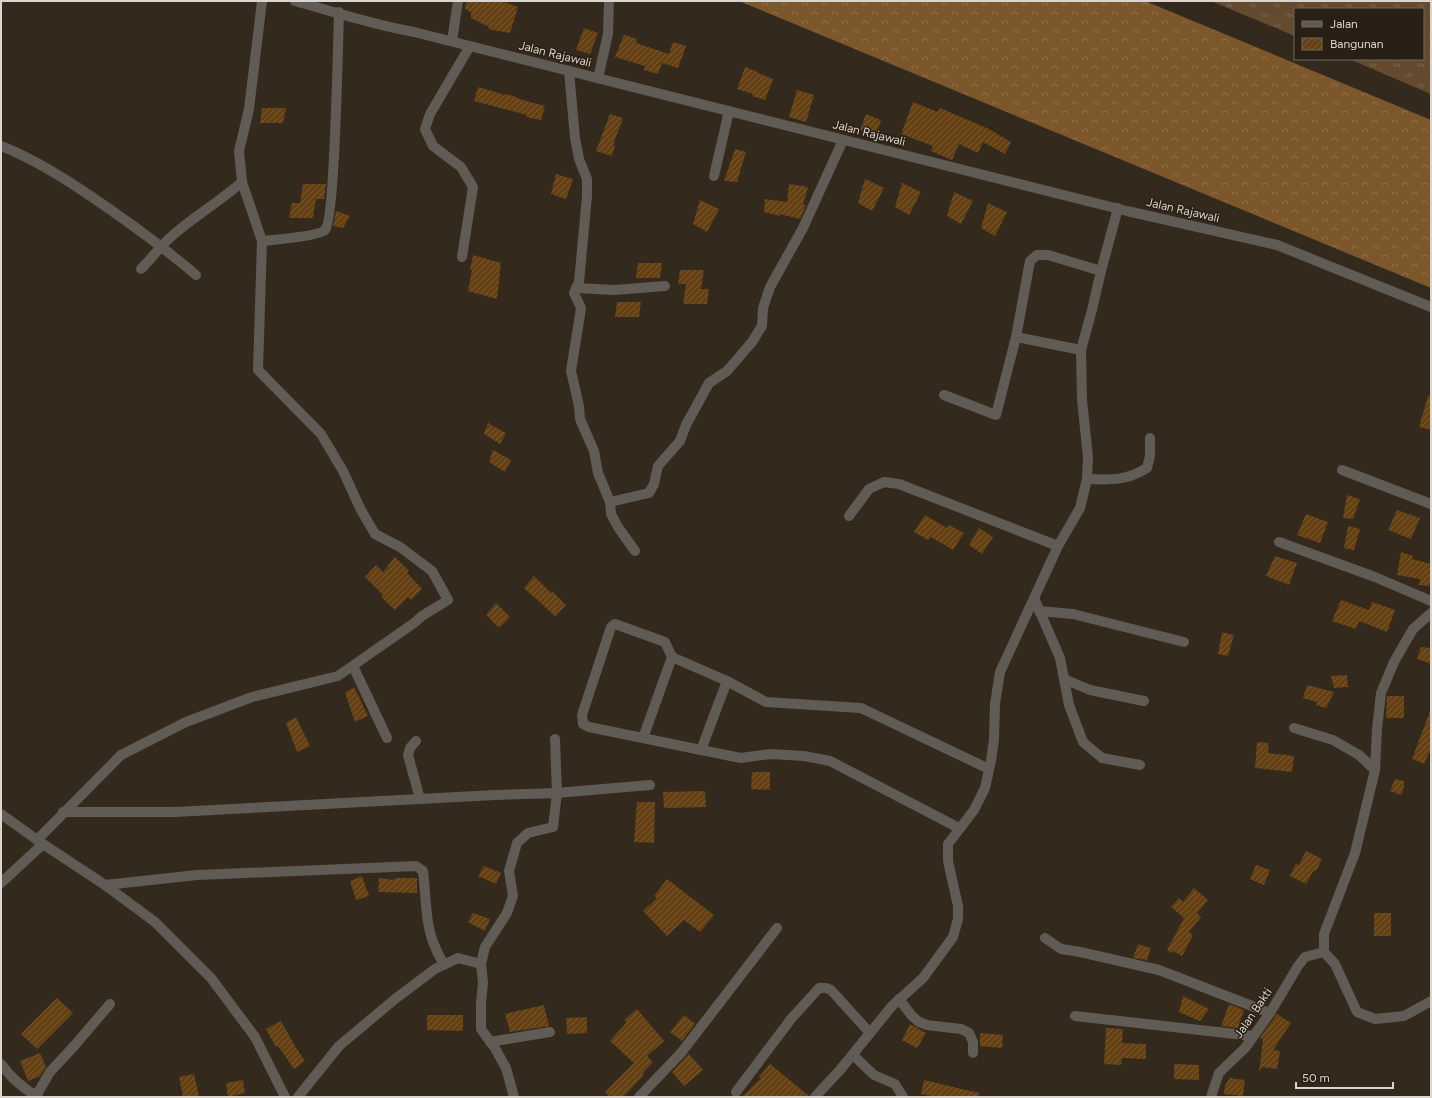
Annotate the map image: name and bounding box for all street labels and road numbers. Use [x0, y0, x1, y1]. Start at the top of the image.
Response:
street label: Jalan Rajawali [517, 38, 593, 70]
street label: Jalan Rajawali [831, 117, 907, 149]
street label: Jalan Rajawali [1145, 195, 1221, 225]
street label: Jalan Bakti [1231, 985, 1275, 1041]

